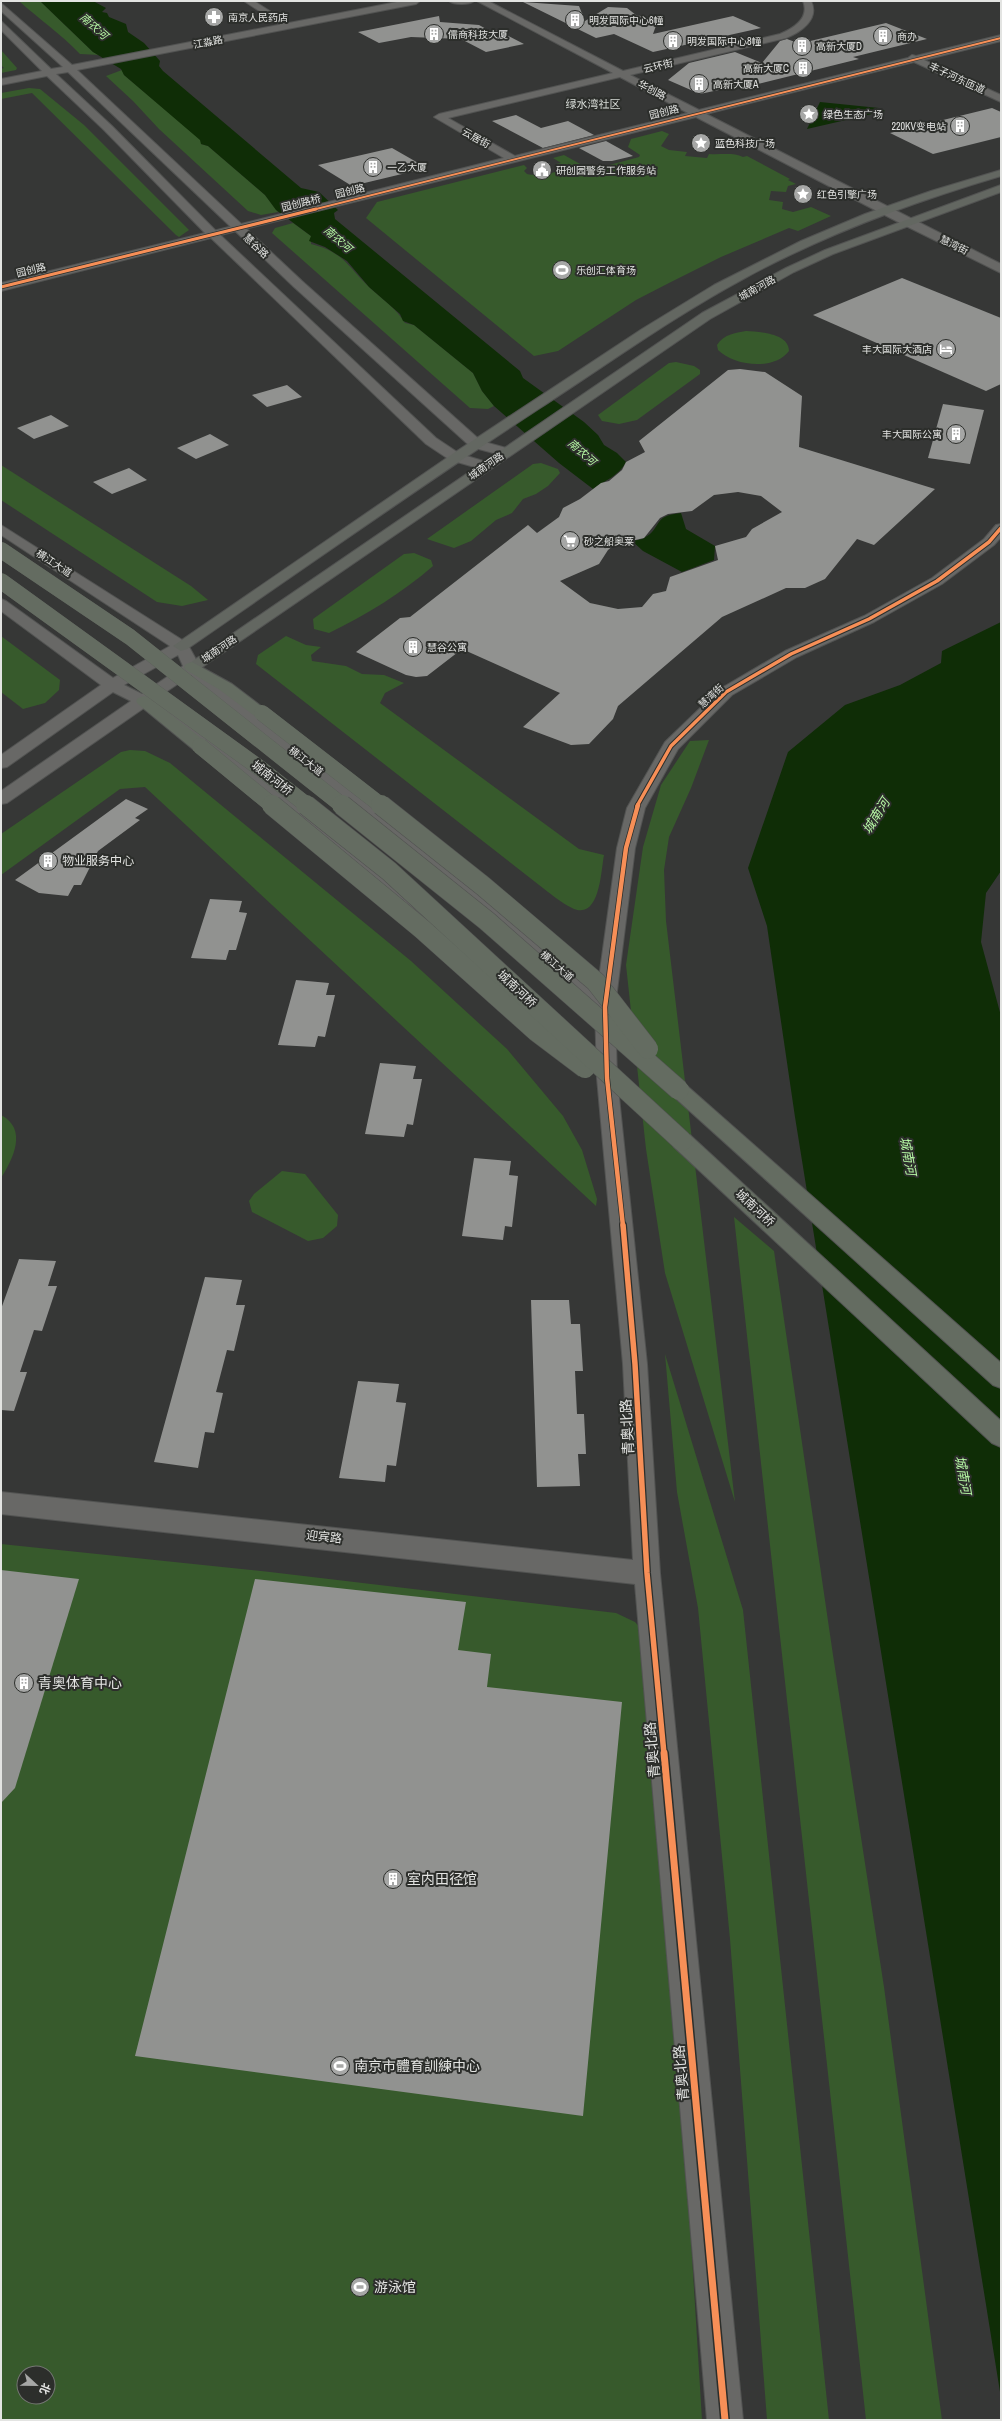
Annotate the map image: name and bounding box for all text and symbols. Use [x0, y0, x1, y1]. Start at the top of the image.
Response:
pharmacy icon: 南京人民药店 [203, 6, 225, 28]
building icon: 明发国际中心6幢 [564, 9, 586, 31]
water label: 南农河 [77, 10, 113, 43]
place label: 南京人民药店 [228, 11, 288, 24]
place label: 明发国际中心6幢 [589, 14, 664, 27]
building icon: 儒商科技大厦 [423, 23, 445, 45]
building icon: 商办 [872, 25, 894, 47]
place label: 儒商科技大厦 [448, 28, 508, 41]
building icon: 明发国际中心8幢 [662, 30, 684, 52]
place label: 商办 [897, 30, 917, 43]
street label: 江淼路 [192, 33, 224, 51]
place label: 明发国际中心8幢 [687, 35, 762, 48]
building icon: 高新大厦D [791, 35, 813, 57]
place label: 高新大厦D [816, 40, 862, 53]
street label: 云环街 [642, 56, 674, 76]
building icon: 高新大厦C [792, 57, 814, 79]
street label: 丰子河东匝道 [927, 59, 987, 97]
place label: 高新大厦C [743, 62, 789, 75]
building icon: 高新大厦A [688, 73, 710, 95]
street label: 华创路 [636, 77, 668, 103]
place label: 高新大厦A [713, 78, 759, 91]
district label: 绿水湾社区 [566, 97, 621, 111]
street label: 园创路 [648, 102, 680, 122]
place icon: 绿色生态广场 [798, 103, 820, 125]
place label: 绿色生态广场 [823, 108, 883, 121]
building icon: 220KV变电站 [949, 115, 971, 137]
place label: 220KV变电站 [891, 120, 946, 133]
street label: 云居街 [460, 125, 492, 151]
place icon: 蓝色科技广场 [690, 132, 712, 154]
place label: 蓝色科技广场 [715, 137, 775, 150]
building icon: 一乙大厦 [362, 156, 384, 178]
public building icon: 研创园警务工作服务站 [531, 159, 553, 181]
place label: 一乙大厦 [387, 161, 427, 174]
place label: 研创园警务工作服务站 [556, 164, 656, 177]
street label: 园创路 [334, 181, 366, 201]
place icon: 红色引擎广场 [792, 183, 814, 205]
place label: 红色引擎广场 [817, 188, 877, 201]
street label: 园创路桥 [280, 192, 322, 214]
water label: 南农河 [321, 223, 357, 256]
street label: 慧谷路 [241, 231, 271, 261]
street label: 慧湾街 [938, 233, 970, 257]
sports icon: 乐创汇体育场 [551, 259, 573, 281]
street label: 园创路 [15, 260, 47, 280]
place label: 乐创汇体育场 [576, 264, 636, 277]
street label: 城南河路 [736, 273, 778, 303]
hotel icon: 丰大国际大酒店 [935, 338, 957, 360]
place label: 丰大国际大酒店 [862, 343, 932, 356]
building icon: 丰大国际公寓 [945, 423, 967, 445]
place label: 丰大国际公寓 [882, 428, 942, 441]
water label: 南农河 [565, 436, 601, 469]
street label: 城南河路 [466, 449, 506, 483]
supermarket icon: 砂之船奥莱 [559, 530, 581, 552]
place label: 砂之船奥莱 [584, 535, 634, 548]
street label: 横江大道 [34, 547, 74, 579]
street label: 城南河路 [199, 632, 239, 666]
building icon: 慧谷公寓 [402, 636, 424, 658]
place label: 慧谷公寓 [427, 641, 467, 654]
street label: 慧湾街 [696, 681, 726, 711]
street label: 横江大道 [286, 744, 326, 778]
street label: 城南河桥 [248, 757, 296, 799]
water label: 城南河 [858, 792, 895, 837]
building icon: 物业服务中心 [37, 850, 59, 872]
place label: 物业服务中心 [62, 853, 134, 869]
street label: 横江大道 [538, 948, 576, 984]
street label: 城南河桥 [494, 967, 540, 1011]
water label: 城南河 [896, 1135, 920, 1180]
street label: 城南河桥 [732, 1186, 778, 1230]
street label: 青奥北路 [617, 1399, 637, 1455]
water label: 城南河 [951, 1454, 975, 1499]
street label: 迎宾路 [305, 1527, 343, 1547]
building icon: 青奥体育中心 [13, 1672, 35, 1694]
place label: 青奥体育中心 [38, 1674, 122, 1692]
street label: 青奥北路 [641, 1721, 663, 1779]
building icon: 室内田径馆 [382, 1868, 404, 1890]
place label: 室内田径馆 [407, 1870, 477, 1888]
street label: 青奥北路 [670, 2044, 692, 2102]
sports icon: 南京市體育訓練中心 [329, 2055, 351, 2077]
place label: 南京市體育訓練中心 [354, 2057, 480, 2075]
sports icon: 游泳馆 [349, 2276, 371, 2298]
place label: 游泳馆 [374, 2278, 416, 2296]
north arrow [16, 2365, 56, 2405]
text: 北 [37, 2381, 54, 2396]

